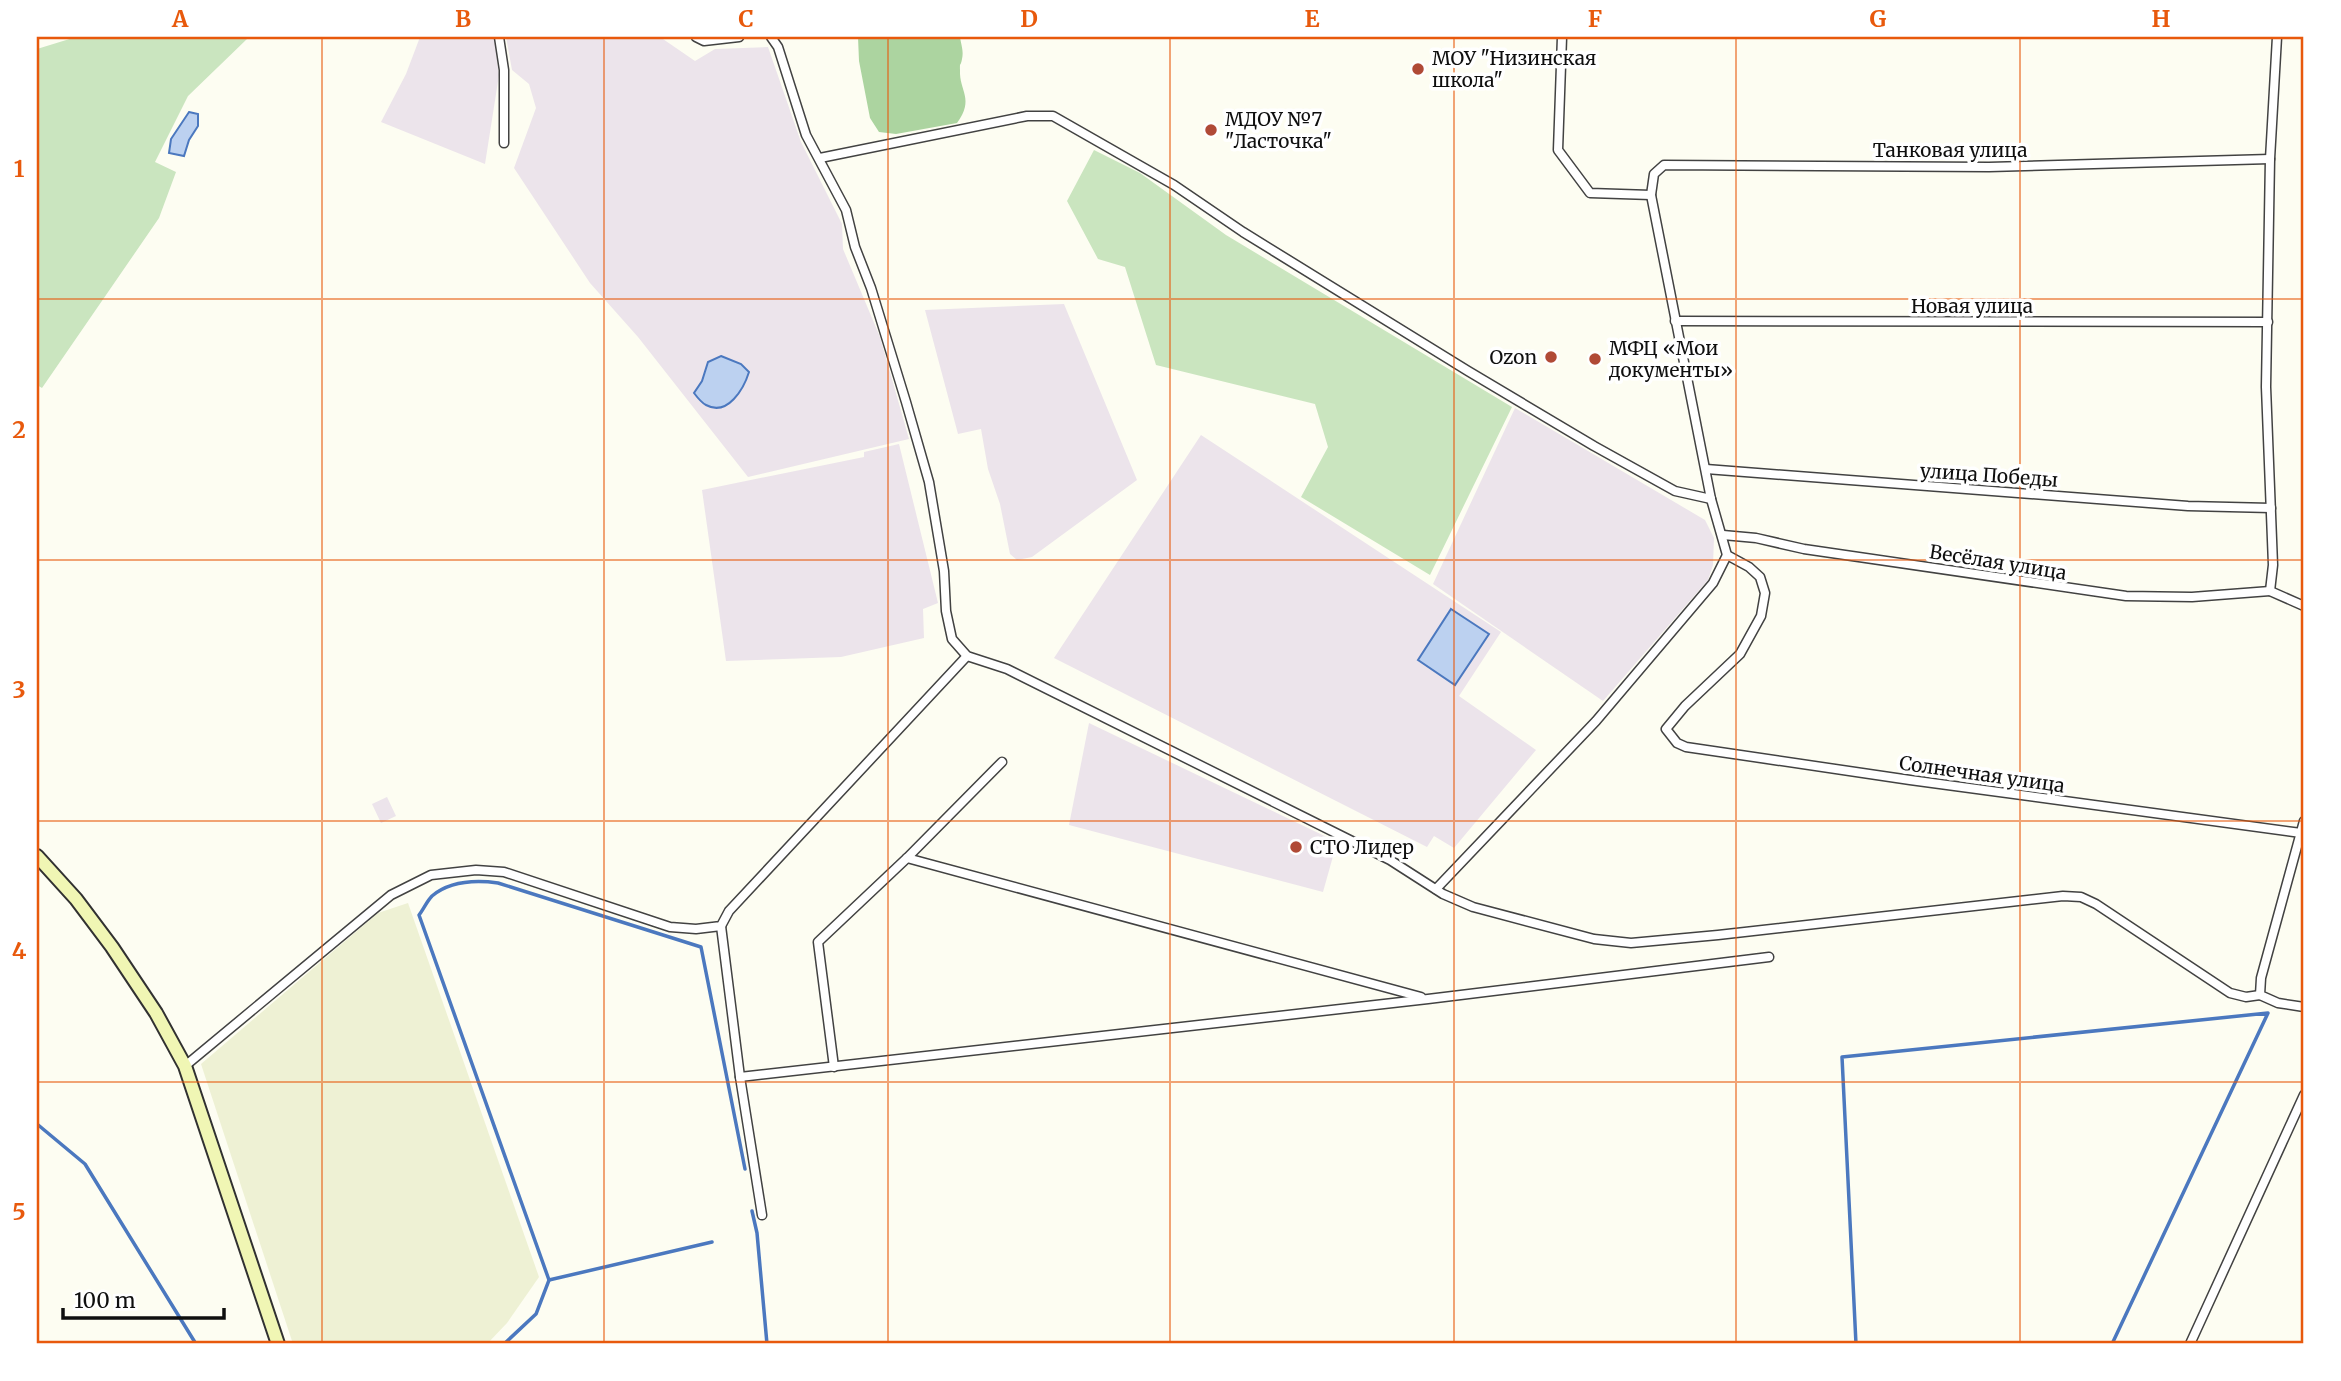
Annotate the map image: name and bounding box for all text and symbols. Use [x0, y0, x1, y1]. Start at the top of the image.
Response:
text: A [171, 4, 189, 33]
text: B [455, 4, 471, 33]
text: C [738, 4, 754, 33]
text: D [1020, 4, 1038, 33]
text: E [1304, 4, 1320, 33]
text: F [1588, 4, 1602, 33]
text: G [1870, 4, 1887, 33]
text: H [2152, 4, 2171, 33]
place label: МОУ "Низинская школа" [1432, 46, 1596, 92]
marker: МОУ "Низинская школа" [1410, 61, 1426, 77]
place label: МДОУ №7 "Ласточка" [1225, 107, 1332, 153]
marker: МДОУ №7 "Ласточка" [1203, 122, 1219, 138]
street label: Танковая улица [1873, 138, 2027, 162]
text: 1 [14, 154, 25, 183]
street label: Новая улица [1911, 294, 2033, 318]
place label: МФЦ «Мои документы» [1608, 336, 1733, 382]
place label: Ozon [1489, 345, 1537, 369]
marker: Ozon [1543, 349, 1559, 365]
marker: МФЦ «Мои документы» [1587, 351, 1603, 367]
text: 2 [12, 415, 26, 444]
street label: улица Победы [1919, 458, 2059, 492]
street label: Весёлая улица [1928, 539, 2068, 585]
text: 3 [12, 675, 26, 704]
street label: Солнечная улица [1898, 751, 2066, 797]
place label: СТО Лидер [1310, 835, 1414, 859]
marker: СТО Лидер [1288, 839, 1304, 855]
text: 4 [12, 936, 27, 965]
text: 5 [12, 1197, 26, 1226]
scale bar [63, 1276, 224, 1320]
text: 100 m [74, 1287, 136, 1314]

